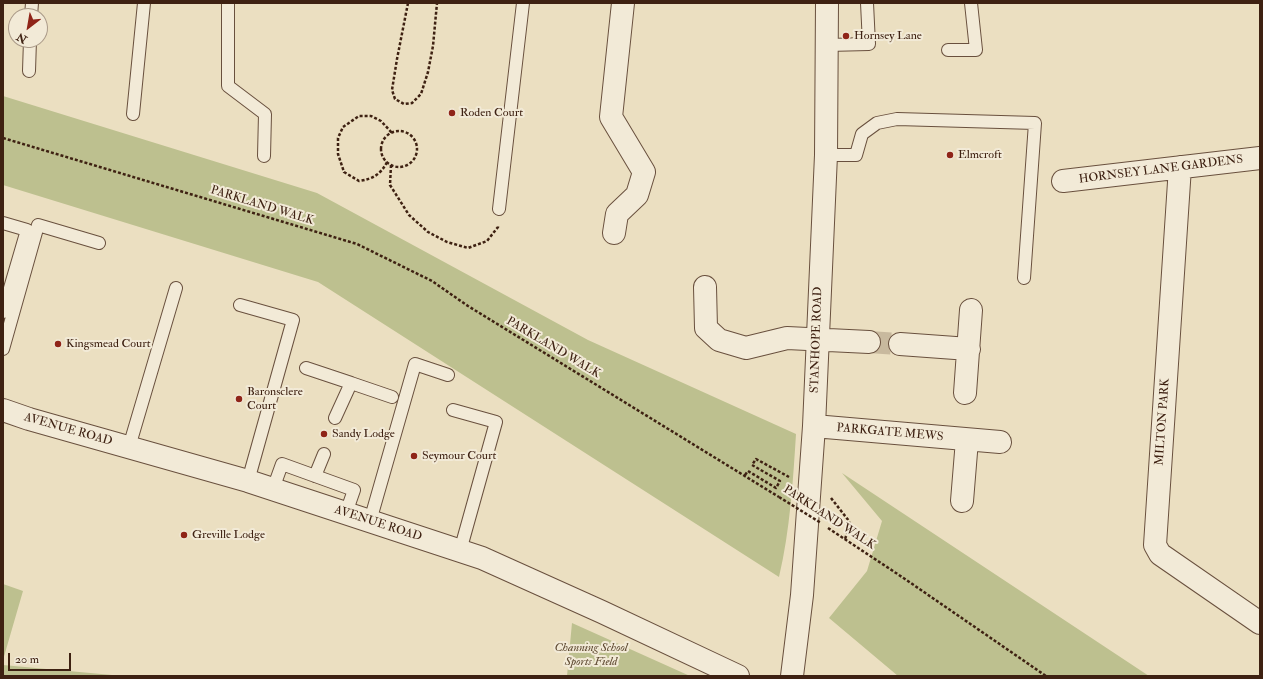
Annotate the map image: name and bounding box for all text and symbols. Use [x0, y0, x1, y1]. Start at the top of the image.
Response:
north arrow [8, 8, 48, 48]
place label: Hornsey Lane [854, 29, 922, 43]
text: N [15, 30, 30, 46]
marker: Hornsey Lane [841, 31, 851, 41]
place label: Roden Court [460, 106, 523, 120]
marker: Roden Court [447, 108, 457, 118]
place label: Elmcroft [958, 148, 1002, 162]
marker: Elmcroft [945, 150, 955, 160]
street label: HORNSEY LANE GARDENS [1078, 153, 1244, 187]
street label: PARKLAND WALK [209, 183, 315, 229]
street label: STANHOPE ROAD [808, 287, 826, 393]
street label: PARKLAND WALK [503, 314, 603, 382]
place label: Kingsmead Court [66, 337, 151, 351]
marker: Kingsmead Court [53, 339, 63, 349]
street label: MILTON PARK [1153, 378, 1173, 466]
place label: Baronsclere Court [247, 385, 303, 413]
marker: Baronsclere Court [234, 394, 244, 404]
street label: AVENUE ROAD [22, 410, 114, 450]
street label: PARKGATE MEWS [836, 421, 944, 445]
place label: Sandy Lodge [332, 427, 395, 441]
marker: Sandy Lodge [319, 429, 329, 439]
place label: Seymour Court [422, 449, 496, 463]
marker: Seymour Court [409, 451, 419, 461]
street label: PARKLAND WALK [780, 483, 878, 553]
street label: AVENUE ROAD [332, 503, 424, 545]
place label: Greville Lodge [192, 528, 265, 542]
marker: Greville Lodge [179, 530, 189, 540]
park label: Channing School Sports Field [554, 641, 628, 669]
scale bar [10, 645, 73, 671]
text: 20 m [15, 652, 39, 667]

